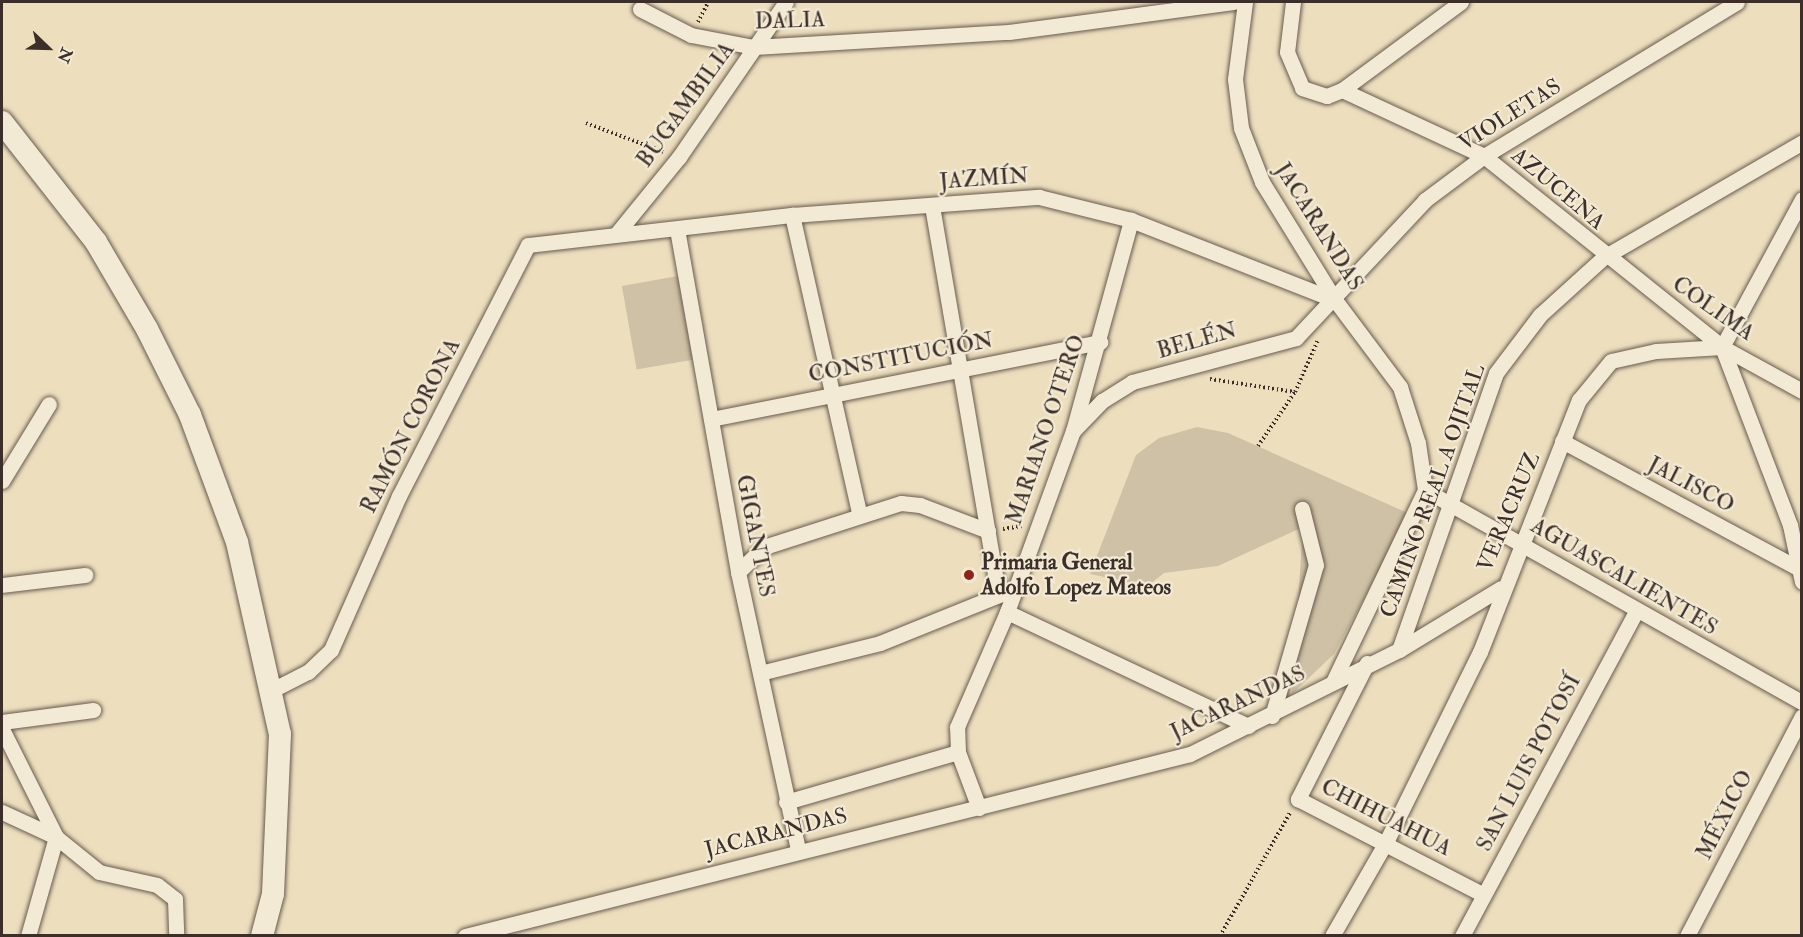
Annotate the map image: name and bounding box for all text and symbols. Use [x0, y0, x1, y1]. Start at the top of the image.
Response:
street label: DALIA [754, 7, 826, 35]
north arrow [18, 18, 78, 78]
street label: BUGAMBILIA [632, 37, 740, 173]
text: N [53, 45, 77, 66]
street label: VIOLETAS [1454, 73, 1566, 157]
street label: AZUCENA [1506, 142, 1610, 236]
street label: JACARANDAS [1269, 158, 1369, 296]
street label: JAZMÍN [939, 163, 1029, 195]
street label: COLIMA [1667, 271, 1759, 347]
street label: BELÉN [1154, 317, 1240, 365]
street label: CONSTITUCIÓN [806, 327, 996, 389]
street label: MARIANO OTERO [1001, 332, 1091, 528]
street label: RAMÓN CORONA [356, 334, 466, 518]
street label: CAMINO REAL A OJITAL [1375, 361, 1491, 621]
street label: VERACRUZ [1472, 448, 1546, 576]
street label: JALISCO [1643, 451, 1739, 519]
street label: GIGANTES [730, 473, 780, 599]
street label: AGUASCALIENTES [1526, 513, 1722, 641]
place label: Primaria General Adolfo Lopez Mateos [981, 549, 1171, 600]
marker: Primaria General Adolfo Lopez Mateos [962, 568, 976, 582]
street label: JACARANDAS [1166, 660, 1310, 746]
street label: SAN LUIS POTOSÍ [1471, 670, 1587, 856]
street label: MÉXICO [1691, 766, 1759, 864]
street label: CHIHUAHUA [1316, 774, 1456, 862]
street label: JACARANDAS [702, 803, 850, 863]

